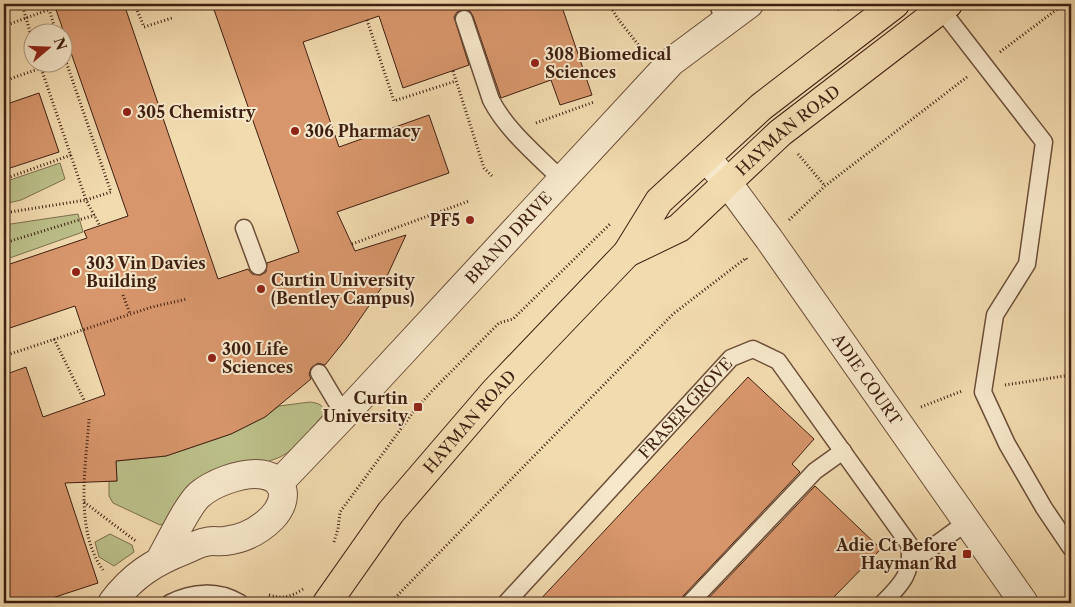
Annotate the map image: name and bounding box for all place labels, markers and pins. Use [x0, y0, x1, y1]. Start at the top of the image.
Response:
place label: 308 Biomedical Sciences [545, 44, 672, 82]
marker: 308 Biomedical Sciences [529, 57, 541, 69]
place label: 305 Chemistry [137, 102, 257, 122]
marker: 305 Chemistry [121, 106, 133, 118]
place label: 306 Pharmacy [305, 121, 422, 141]
marker: 306 Pharmacy [289, 125, 301, 137]
place label: PF5 [429, 210, 460, 230]
marker: PF5 [464, 214, 476, 226]
place label: 303 Vin Davies Building [86, 253, 206, 291]
marker: 303 Vin Davies Building [70, 266, 82, 278]
place label: Curtin University (Bentley Campus) [271, 270, 416, 308]
marker: Curtin University (Bentley Campus) [255, 283, 267, 295]
place label: 300 Life Sciences [222, 339, 293, 377]
marker: 300 Life Sciences [206, 352, 218, 364]
place label: Curtin University [323, 388, 409, 426]
marker: Curtin University [412, 401, 424, 413]
place label: Adie Ct Before Hayman Rd [835, 535, 957, 573]
marker: Adie Ct Before Hayman Rd [961, 548, 973, 560]

